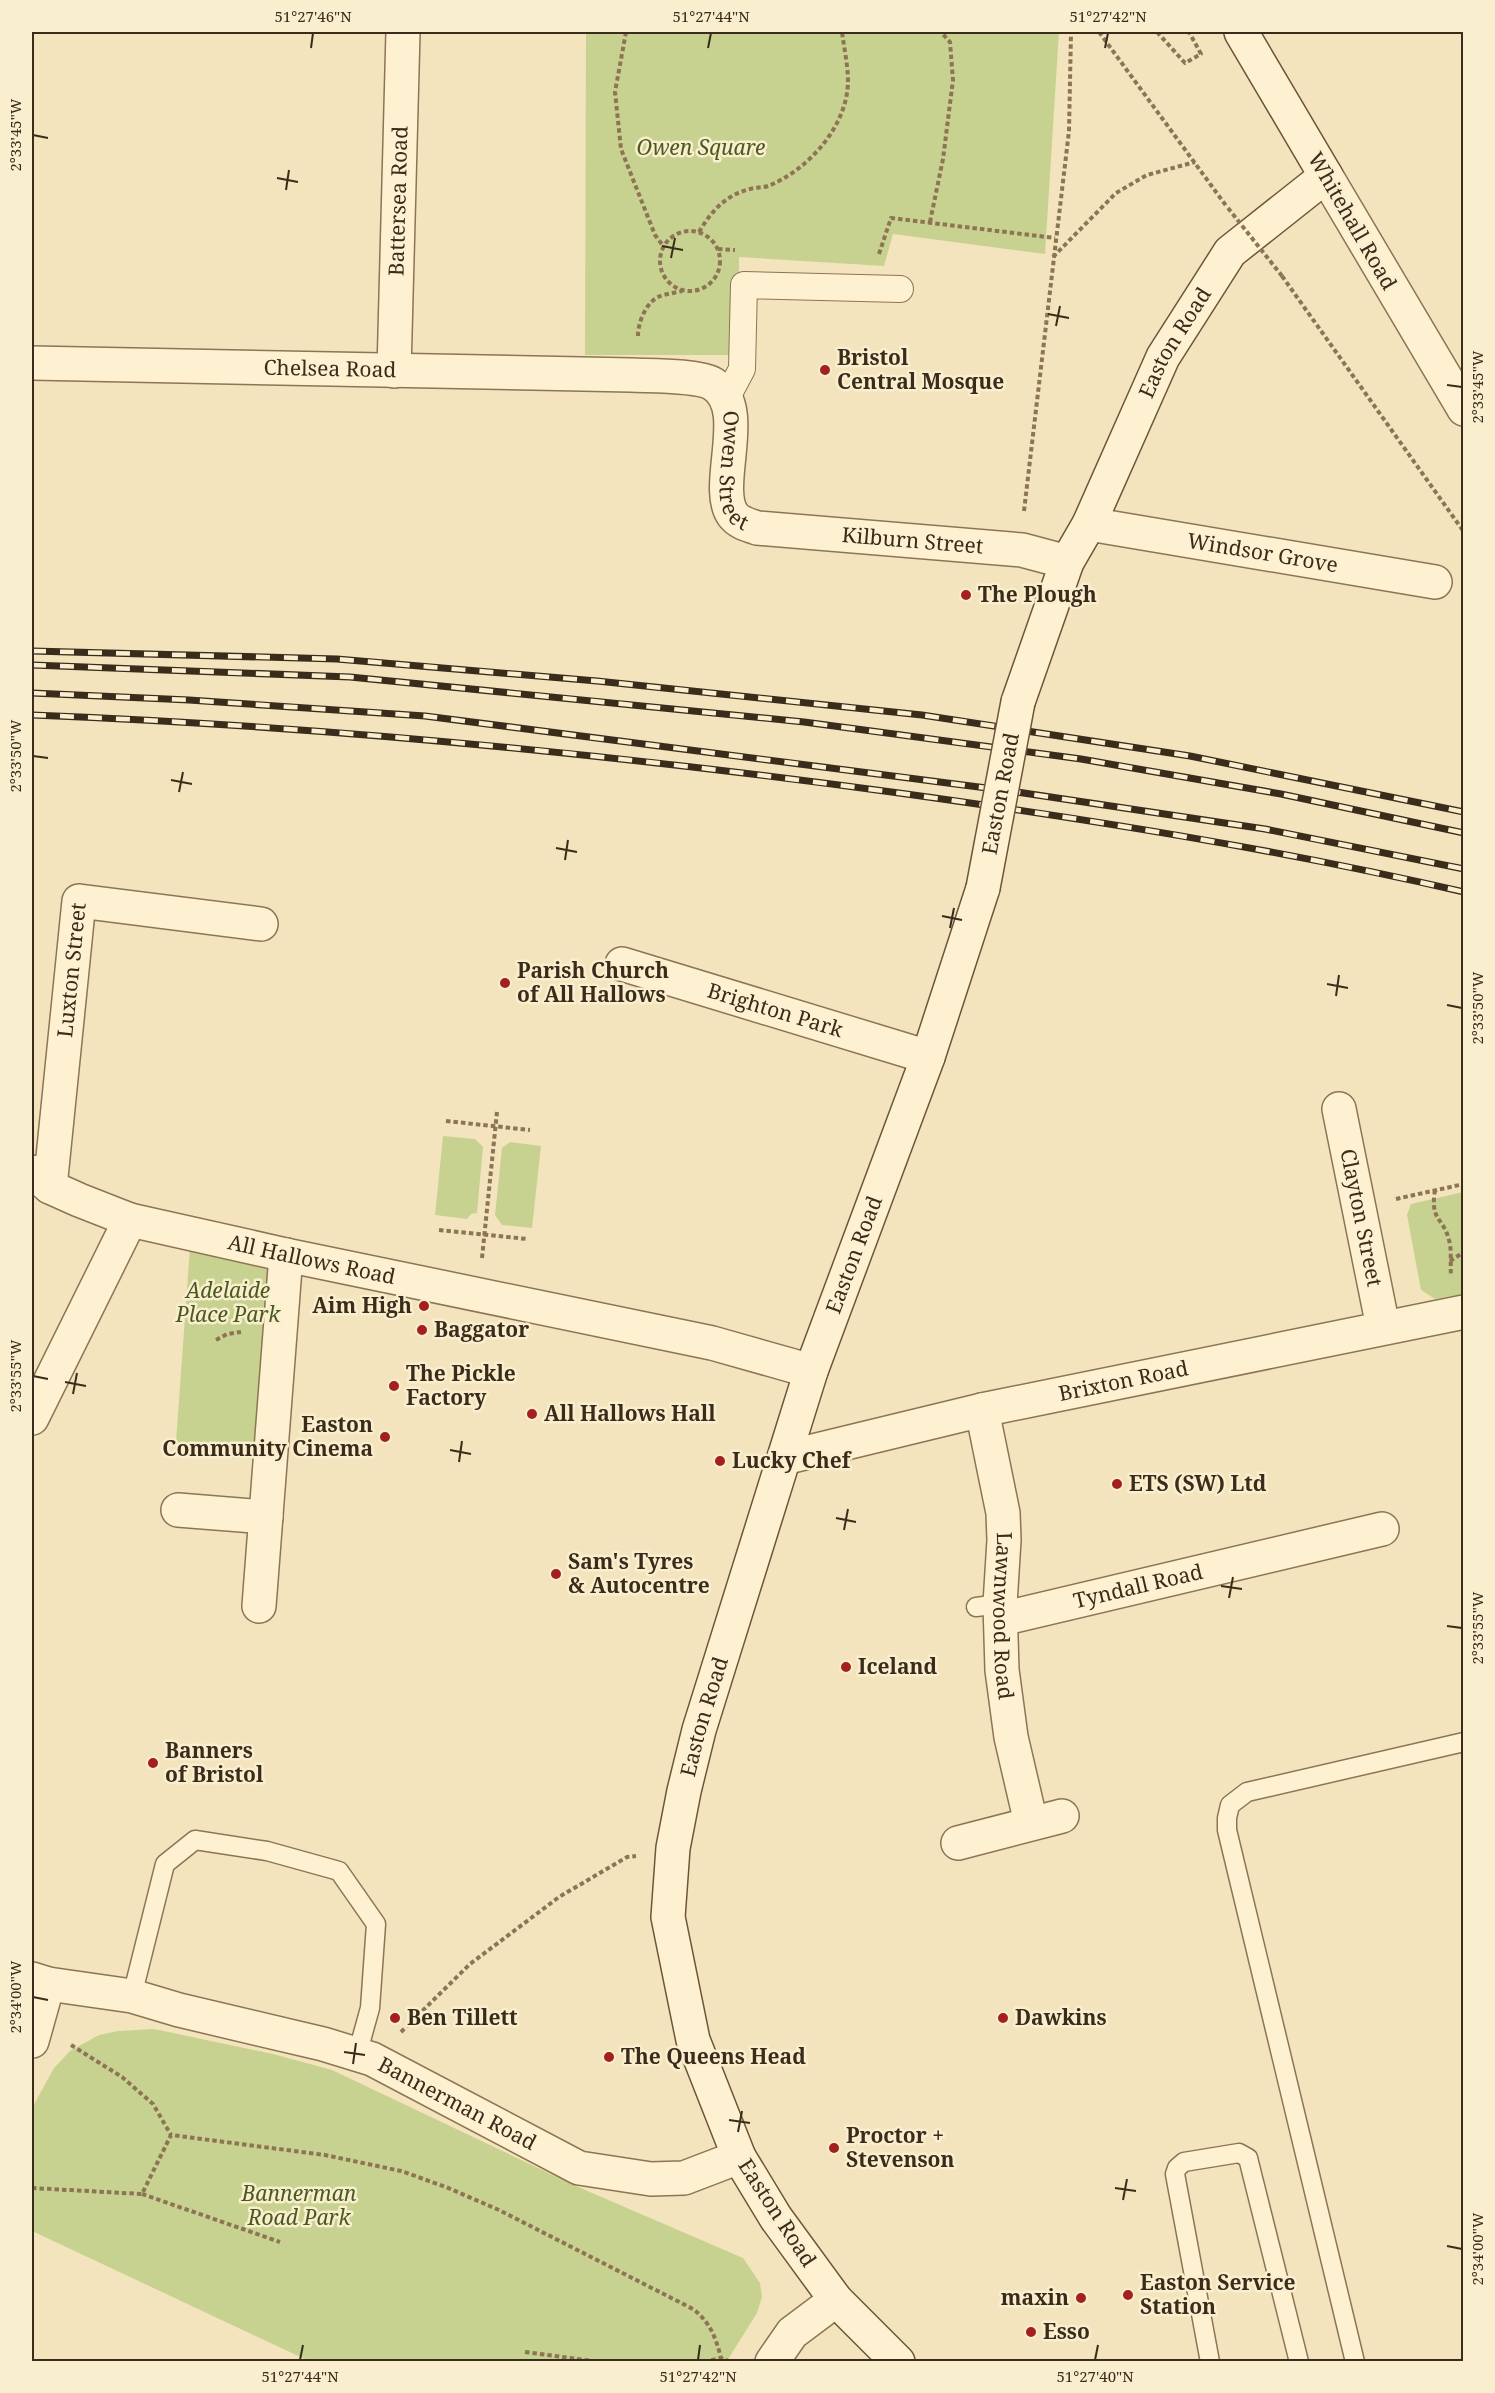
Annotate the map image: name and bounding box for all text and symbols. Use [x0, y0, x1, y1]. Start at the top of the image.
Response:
text: 51°27'46"N [274, 6, 352, 26]
text: 51°27'44"N [672, 6, 750, 26]
text: 51°27'42"N [1069, 6, 1147, 26]
text: 2°33'45"W [5, 98, 25, 172]
street label: Battersea Road [382, 125, 414, 276]
park label: Owen Square [637, 133, 765, 161]
street label: Whitehall Road [1302, 146, 1404, 295]
street label: Easton Road [1132, 281, 1217, 402]
place label: Bristol Central Mosque [837, 343, 1004, 395]
text: 2°33'45"W [1467, 350, 1487, 424]
street label: Chelsea Road [263, 353, 397, 383]
marker: Bristol Central Mosque [818, 363, 832, 377]
street label: Owen Street [713, 410, 753, 536]
street label: Kilburn Street [841, 520, 984, 560]
street label: Windsor Grove [1185, 526, 1340, 579]
place label: The Plough [978, 580, 1097, 608]
marker: The Plough [959, 588, 973, 602]
text: 2°33'50"W [5, 719, 25, 793]
street label: Easton Road [975, 730, 1025, 857]
street label: Luxton Street [50, 901, 92, 1039]
place label: Parish Church of All Hallows [517, 956, 669, 1008]
text: 2°33'50"W [1467, 971, 1487, 1045]
marker: Parish Church of All Hallows [498, 976, 512, 990]
street label: Brighton Park [704, 976, 847, 1044]
street label: Clayton Street [1334, 1146, 1390, 1289]
street label: Easton Road [819, 1192, 888, 1317]
street label: All Hallows Road [225, 1227, 398, 1290]
park label: Adelaide Place Park [175, 1276, 281, 1328]
place label: Aim High [312, 1291, 412, 1319]
marker: Aim High [417, 1299, 431, 1313]
place label: Baggator [434, 1315, 529, 1343]
marker: Baggator [415, 1323, 429, 1337]
text: 2°33'55"W [5, 1339, 25, 1413]
street label: Brixton Road [1056, 1353, 1191, 1407]
place label: The Pickle Factory [406, 1359, 516, 1411]
marker: The Pickle Factory [387, 1379, 401, 1393]
place label: All Hallows Hall [544, 1399, 716, 1427]
marker: All Hallows Hall [525, 1407, 539, 1421]
place label: Easton Community Cinema [162, 1410, 373, 1462]
marker: Easton Community Cinema [378, 1430, 392, 1444]
place label: Lucky Chef [732, 1446, 853, 1474]
marker: Lucky Chef [713, 1454, 727, 1468]
place label: ETS (SW) Ltd [1129, 1469, 1267, 1497]
marker: ETS (SW) Ltd [1110, 1477, 1124, 1491]
street label: Lawnwood Road [987, 1531, 1021, 1701]
place label: Sam's Tyres & Autocentre [568, 1547, 710, 1599]
street label: Tyndall Road [1070, 1557, 1206, 1614]
marker: Sam's Tyres & Autocentre [549, 1567, 563, 1581]
text: 2°33'55"W [1467, 1591, 1487, 1665]
place label: Iceland [858, 1652, 937, 1680]
street label: Easton Road [673, 1653, 734, 1779]
marker: Iceland [839, 1660, 853, 1674]
place label: Banners of Bristol [165, 1736, 264, 1788]
marker: Banners of Bristol [146, 1756, 160, 1770]
text: 2°34'00"W [5, 1960, 25, 2034]
place label: Ben Tillett [407, 2003, 518, 2031]
place label: Dawkins [1015, 2003, 1107, 2031]
marker: Ben Tillett [388, 2011, 402, 2025]
marker: Dawkins [996, 2011, 1010, 2025]
place label: The Queens Head [621, 2042, 806, 2070]
street label: Bannerman Road [374, 2050, 542, 2156]
marker: The Queens Head [602, 2050, 616, 2064]
place label: Proctor + Stevenson [846, 2121, 954, 2173]
marker: Proctor + Stevenson [827, 2141, 841, 2155]
street label: Easton Road [732, 2153, 823, 2272]
park label: Bannerman Road Park [241, 2179, 357, 2231]
text: 2°34'00"W [1467, 2212, 1487, 2286]
place label: Easton Service Station [1140, 2268, 1296, 2320]
place label: maxin [1001, 2283, 1069, 2311]
marker: Easton Service Station [1121, 2288, 1135, 2302]
marker: maxin [1074, 2291, 1088, 2305]
place label: Esso [1043, 2317, 1090, 2345]
marker: Esso [1024, 2325, 1038, 2339]
text: 51°27'44"N [261, 2366, 339, 2386]
text: 51°27'42"N [659, 2366, 737, 2386]
text: 51°27'40"N [1056, 2366, 1134, 2386]

